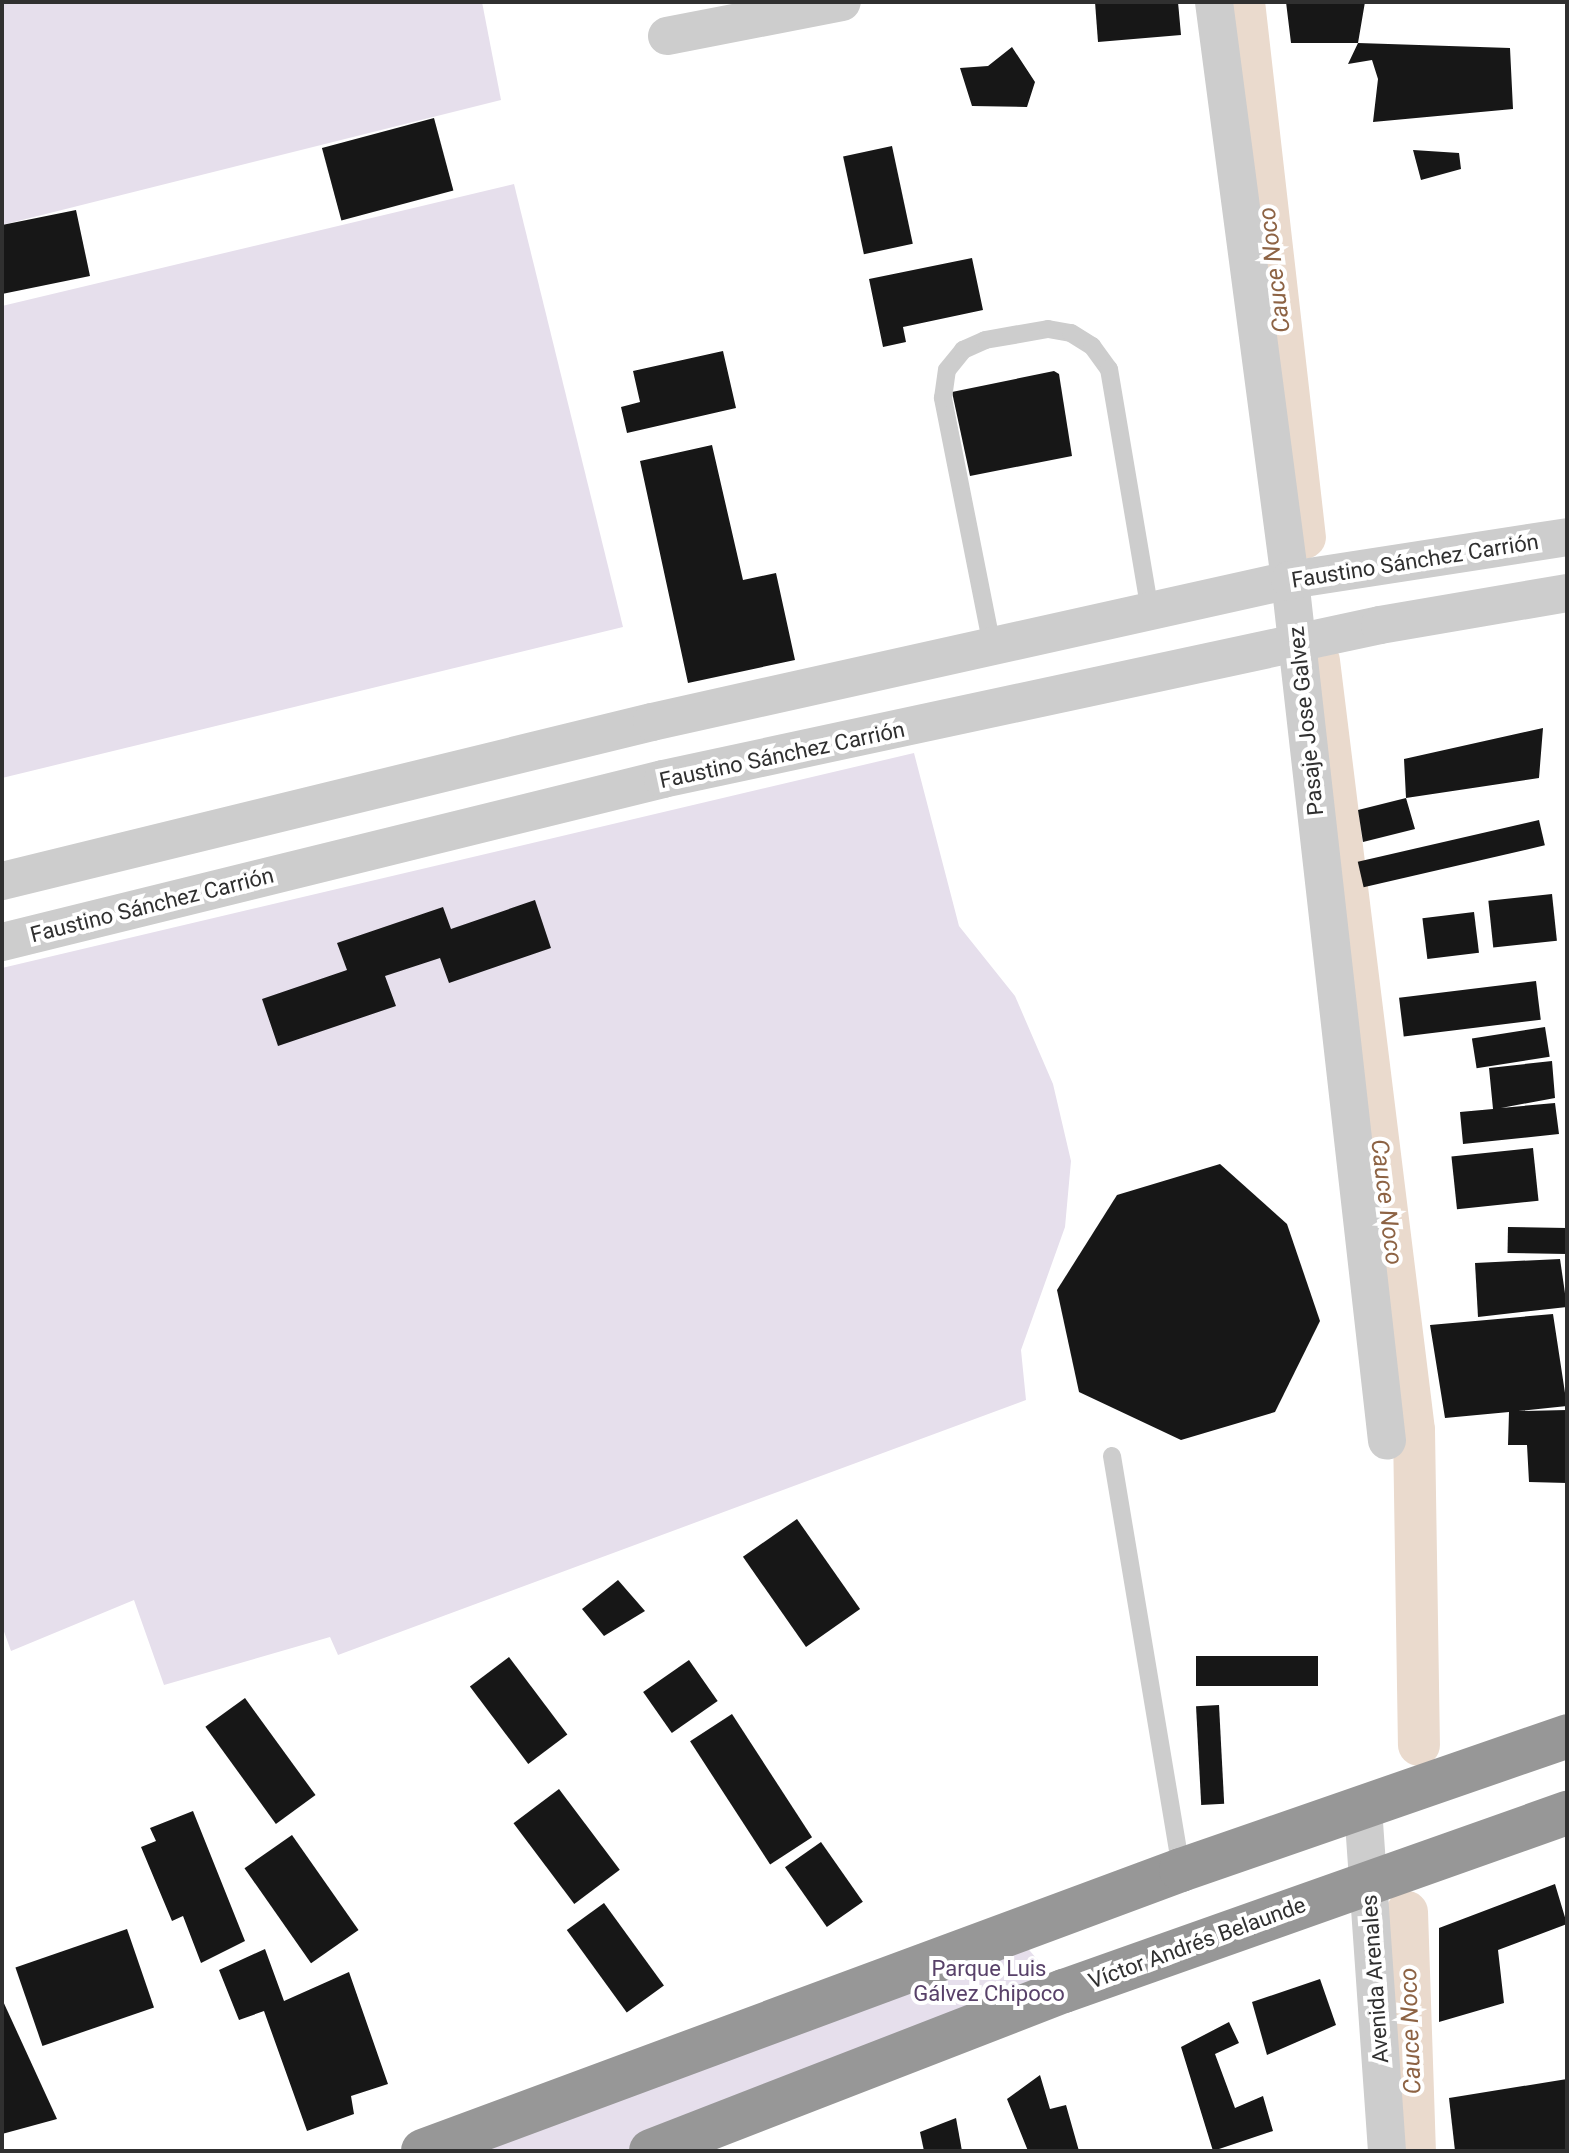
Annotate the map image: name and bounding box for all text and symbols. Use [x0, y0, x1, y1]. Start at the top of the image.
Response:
water label: Cauce Noco [1253, 206, 1297, 334]
street label: Faustino Sánchez Carrión [1289, 528, 1541, 594]
street label: Pasaje Jose Galvez [1283, 625, 1329, 817]
street label: Faustino Sánchez Carrión [657, 716, 907, 794]
street label: Faustino Sánchez Carrión [28, 862, 276, 948]
water label: Cauce Noco [1364, 1138, 1408, 1266]
street label: Víctor Andrés Belaunde [1085, 1891, 1309, 1995]
street label: Avenida Arenales [1356, 1894, 1394, 2064]
park label: Parque Luis Gálvez Chipoco [913, 1955, 1065, 2006]
water label: Cauce Noco [1394, 1967, 1428, 2095]

